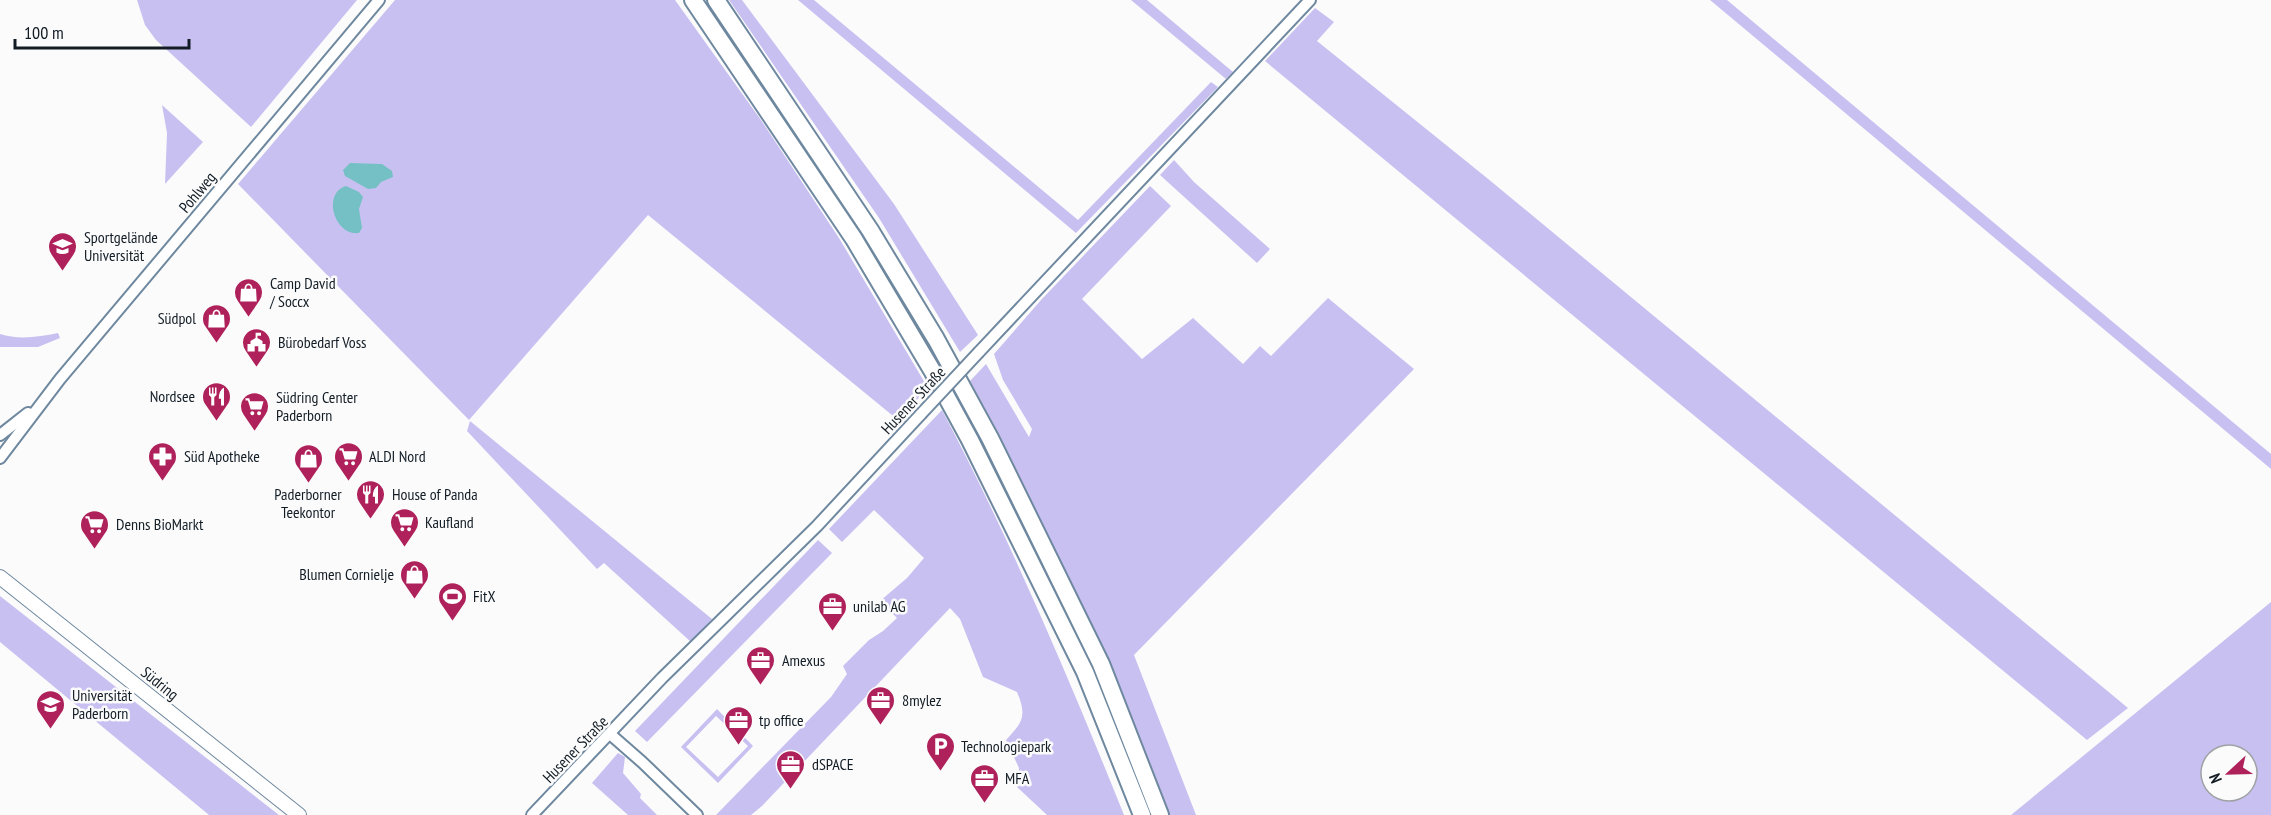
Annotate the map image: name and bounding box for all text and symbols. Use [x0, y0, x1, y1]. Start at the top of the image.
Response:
scale bar [15, 12, 189, 50]
text: 100 m [24, 21, 64, 44]
street label: Pohlweg [174, 168, 220, 216]
place label: Sportgelände Universität [84, 227, 158, 265]
school or university icon: Sportgelände Universität [47, 230, 79, 272]
place label: Camp David / Soccx [269, 273, 336, 311]
shop icon: Camp David / Soccx [233, 276, 265, 318]
shop icon: Südpol [201, 302, 233, 344]
place label: Südpol [158, 308, 196, 328]
public building icon: Bürobedarf Voss [241, 326, 273, 368]
place label: Bürobedarf Voss [278, 332, 367, 352]
street label: Husener Straße [877, 362, 949, 438]
restaurant icon: Nordsee [200, 380, 232, 422]
place label: Nordsee [150, 386, 195, 406]
place label: Südring Center Paderborn [276, 387, 358, 425]
supermarket icon: Südring Center Paderborn [239, 390, 271, 432]
pharmacy icon: Süd Apotheke [147, 440, 179, 482]
supermarket icon: ALDI Nord [332, 440, 364, 482]
shop icon: Paderborner Teekontor [292, 442, 324, 484]
place label: Süd Apotheke [184, 446, 260, 466]
place label: ALDI Nord [369, 446, 426, 466]
restaurant icon: House of Panda [355, 478, 387, 520]
place label: Paderborner Teekontor [274, 484, 342, 522]
place label: House of Panda [392, 484, 478, 504]
supermarket icon: Kaufland [388, 506, 420, 548]
supermarket icon: Denns BioMarkt [79, 508, 111, 550]
place label: Kaufland [425, 512, 474, 532]
place label: Denns BioMarkt [116, 514, 204, 534]
shop icon: Blumen Cornielje [399, 558, 431, 600]
place label: Blumen Cornielje [299, 564, 394, 584]
sports icon: FitX [436, 580, 468, 622]
place label: FitX [473, 586, 495, 606]
office icon: unilab AG [816, 590, 848, 632]
place label: unilab AG [853, 596, 906, 616]
office icon: Amexus [745, 644, 777, 686]
place label: Amexus [782, 650, 825, 670]
street label: Südring [137, 662, 183, 704]
office icon: 8mylez [865, 684, 897, 726]
place label: Universität Paderborn [72, 685, 133, 723]
school or university icon: Universität Paderborn [35, 688, 67, 730]
place label: 8mylez [902, 690, 942, 710]
office icon: tp office [722, 704, 754, 746]
place label: tp office [759, 710, 804, 730]
street label: Husener Straße [538, 711, 612, 787]
parking icon: Technologiepark [924, 730, 956, 772]
place label: Technologiepark [961, 736, 1052, 756]
north arrow [2199, 743, 2259, 803]
office icon: dSPACE [775, 748, 807, 790]
place label: dSPACE [812, 754, 854, 774]
office icon: MFA [968, 762, 1000, 804]
place label: MFA [1005, 768, 1030, 788]
text: N [2204, 771, 2226, 786]

